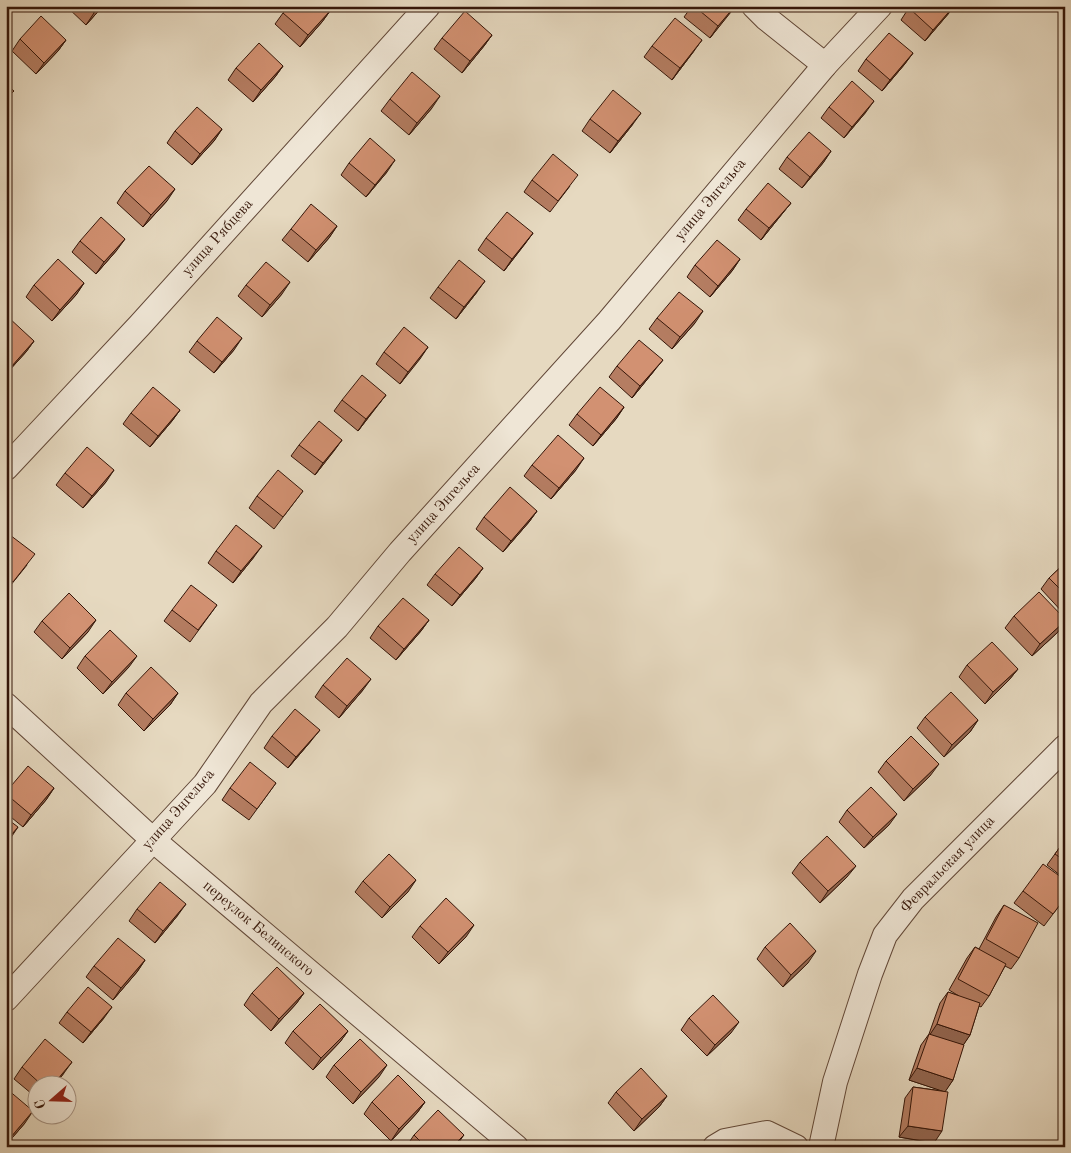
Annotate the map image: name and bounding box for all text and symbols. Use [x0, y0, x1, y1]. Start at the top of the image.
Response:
street label: улица Энгельса [673, 156, 750, 244]
street label: улица Рябцева [180, 196, 257, 279]
street label: улица Энгельса [404, 461, 484, 547]
street label: улица Энгельса [140, 766, 218, 853]
street label: Февральская улица [898, 813, 998, 916]
street label: переулок Белинского [200, 878, 316, 980]
north arrow [28, 1076, 78, 1126]
text: С [33, 1097, 49, 1111]

